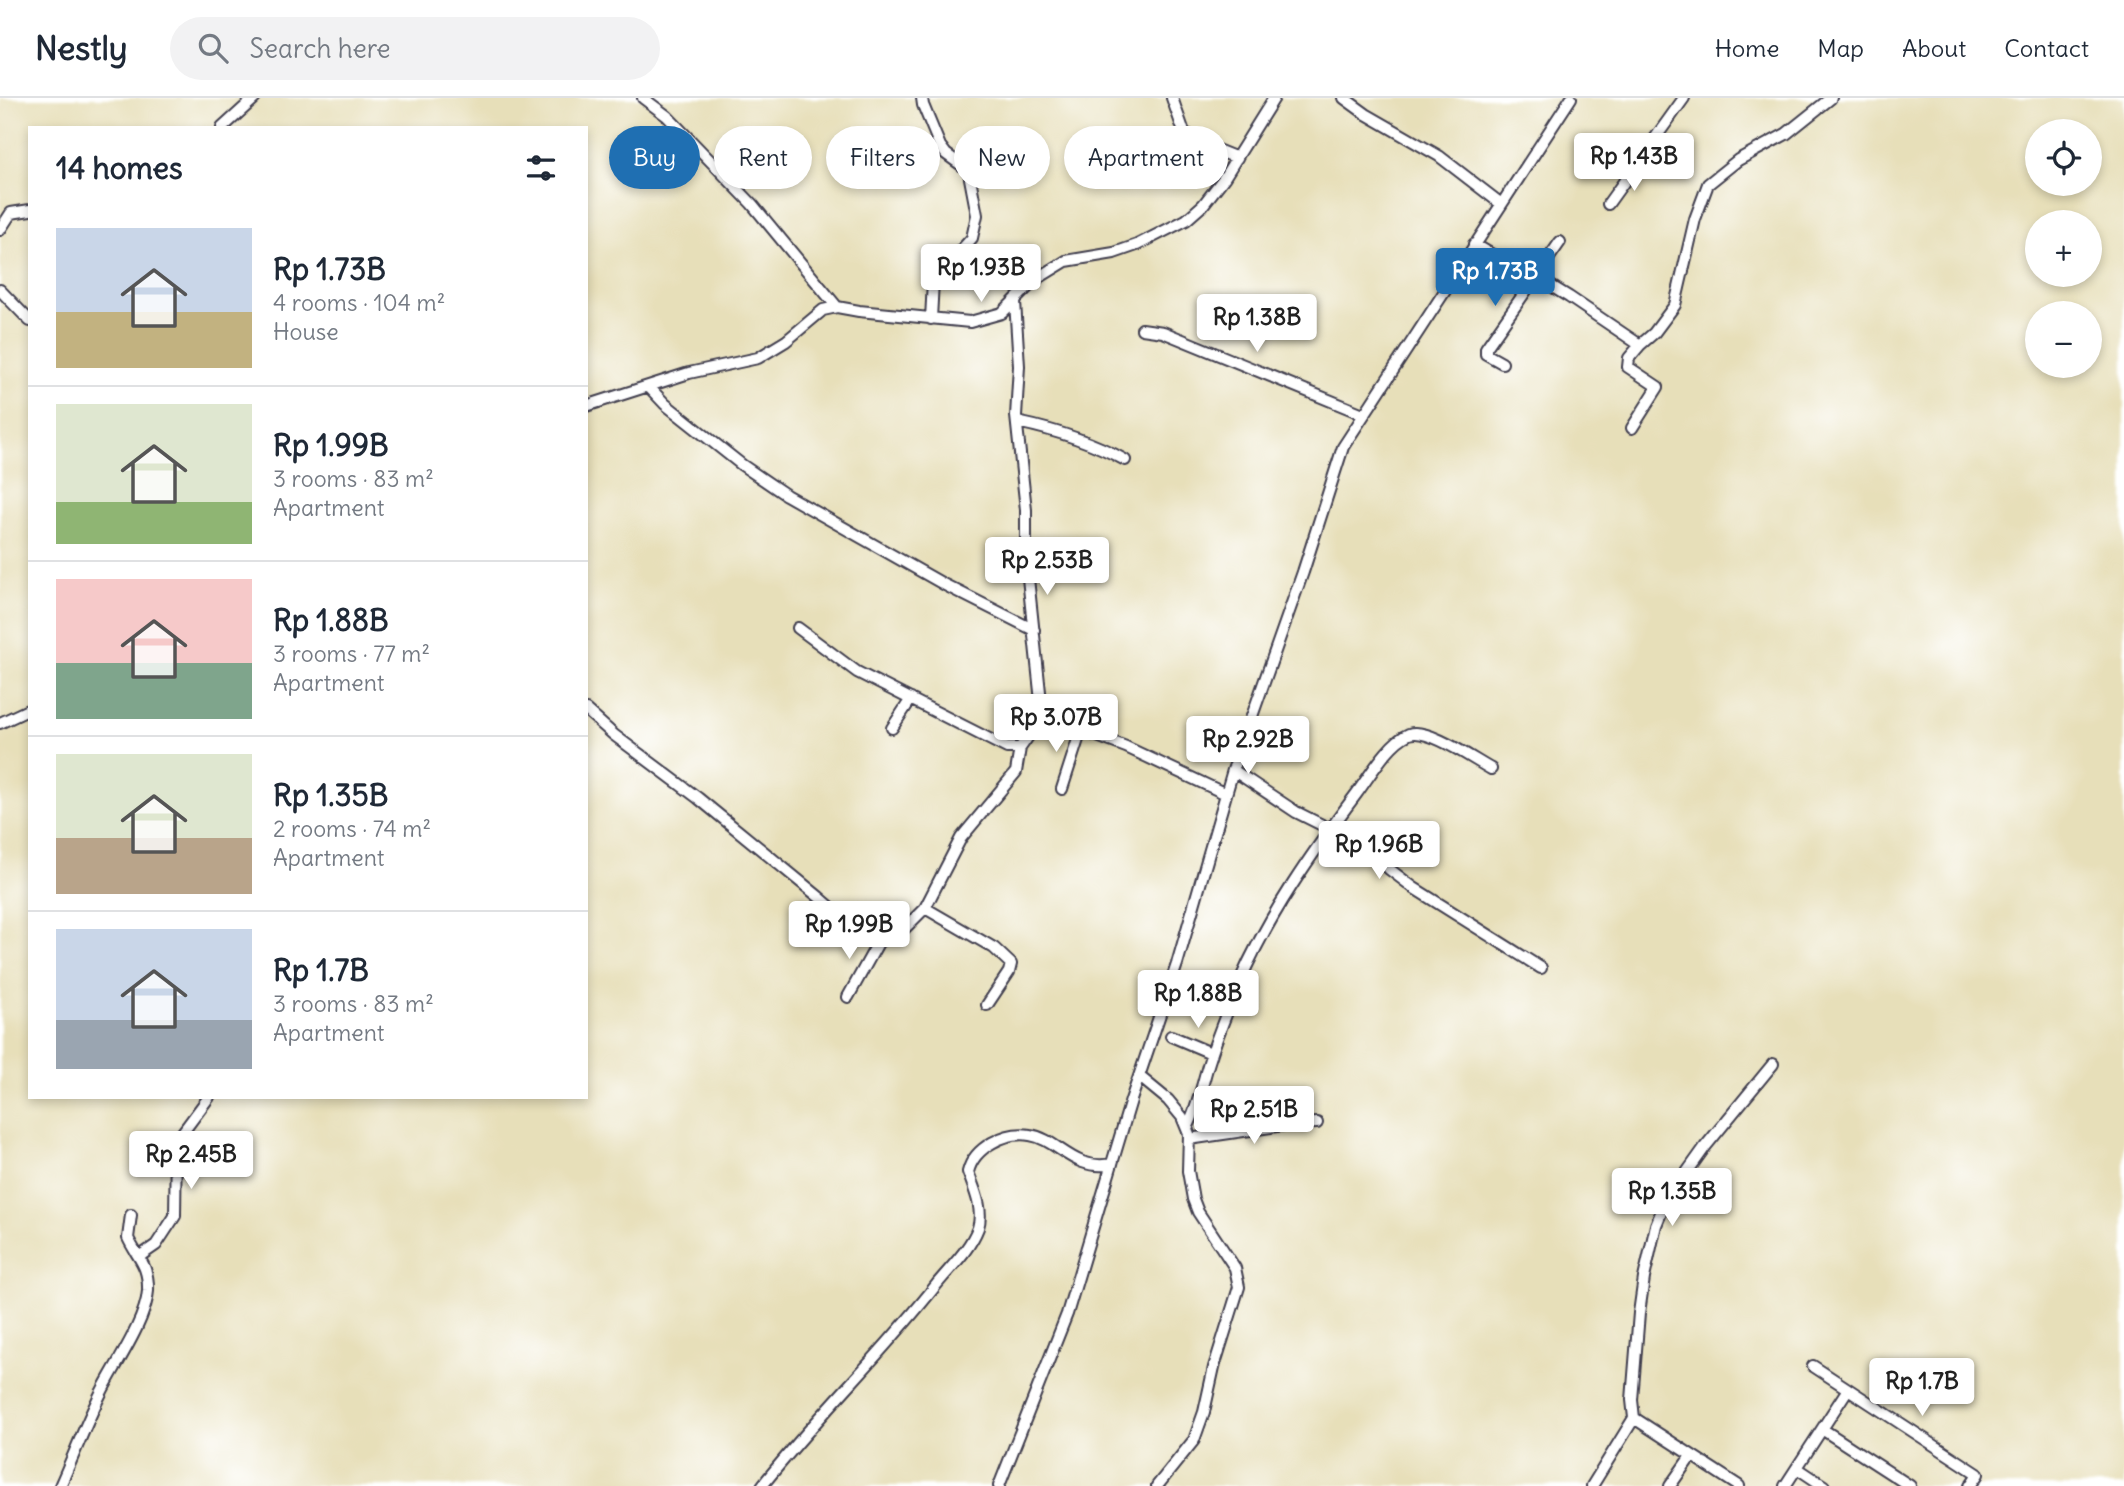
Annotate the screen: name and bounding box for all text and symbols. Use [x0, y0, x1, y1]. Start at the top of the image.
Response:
search box [170, 17, 660, 80]
text: Nestly [35, 27, 128, 69]
icon: search [194, 29, 232, 67]
text: Search here [250, 32, 391, 65]
text: Home [1715, 33, 1779, 63]
text: Map [1817, 33, 1864, 63]
text: About [1902, 33, 1966, 63]
text: Contact [2004, 33, 2089, 63]
map controls [2025, 119, 2102, 378]
button: locate [2025, 119, 2102, 196]
chip: Buy [609, 126, 700, 189]
chip: Rent [714, 126, 812, 189]
chip: Filters [826, 126, 940, 189]
chip: New [954, 126, 1050, 189]
chip: Apartment [1064, 126, 1228, 189]
pin: Rp 1.43B [1562, 134, 1706, 193]
text: Rp 1.43B [1590, 141, 1678, 170]
text: 14 homes [56, 149, 183, 187]
icon: filters [522, 149, 560, 187]
button: + [2025, 210, 2102, 287]
pin: Rp 1.93B [909, 244, 1053, 304]
pin: Rp 1.73B [1423, 248, 1567, 308]
text: Rp 1.73B [273, 250, 386, 288]
text: Rp 1.93B [937, 252, 1025, 281]
icon: home [112, 256, 196, 340]
text: Rp 1.73B [1452, 256, 1538, 285]
text: 4 rooms · 104 m² [273, 288, 445, 317]
pin: Rp 1.38B [1185, 294, 1329, 354]
button: − [2025, 301, 2102, 378]
text: Rp 1.38B [1213, 302, 1301, 331]
text: House [273, 317, 339, 346]
text: Rp 1.99B [273, 426, 389, 464]
icon: home [112, 432, 196, 516]
text: 3 rooms · 83 m² [273, 464, 434, 493]
text: Apartment [273, 493, 385, 522]
pin: Rp 2.53B [975, 538, 1119, 597]
text: Rp 2.53B [1001, 545, 1093, 574]
text: Rp 1.88B [273, 601, 389, 639]
icon: home [112, 607, 196, 691]
text: 3 rooms · 77 m² [273, 639, 430, 668]
text: Apartment [273, 668, 385, 697]
pin: Rp 3.07B [984, 694, 1128, 754]
text: Rp 3.07B [1010, 702, 1102, 731]
pin: Rp 2.92B [1176, 716, 1320, 776]
text: Rp 2.92B [1202, 724, 1294, 753]
text: Rp 1.35B [273, 776, 388, 814]
icon: home [112, 782, 196, 866]
text: 2 rooms · 74 m² [273, 814, 431, 843]
pin: Rp 1.96B [1307, 822, 1451, 881]
text: Rp 1.96B [1335, 829, 1423, 858]
text: Apartment [273, 843, 385, 872]
pin: Rp 1.99B [777, 902, 921, 961]
text: Rp 1.99B [805, 909, 893, 938]
text: Rp 1.7B [273, 951, 369, 989]
icon: home [112, 957, 196, 1041]
pin: Rp 1.88B [1126, 970, 1270, 1030]
text: Rp 1.88B [1154, 978, 1242, 1007]
text: 3 rooms · 83 m² [273, 989, 434, 1018]
text: Apartment [273, 1018, 385, 1047]
pin: Rp 2.51B [1182, 1086, 1326, 1146]
text: Rp 2.51B [1210, 1094, 1298, 1123]
pin: Rp 2.45B [119, 1132, 263, 1191]
text: Rp 2.45B [145, 1139, 237, 1168]
pin: Rp 1.35B [1600, 1168, 1744, 1228]
text: Rp 1.35B [1628, 1176, 1716, 1205]
pin: Rp 1.7B [1857, 1358, 1987, 1418]
text: Rp 1.7B [1885, 1366, 1959, 1395]

